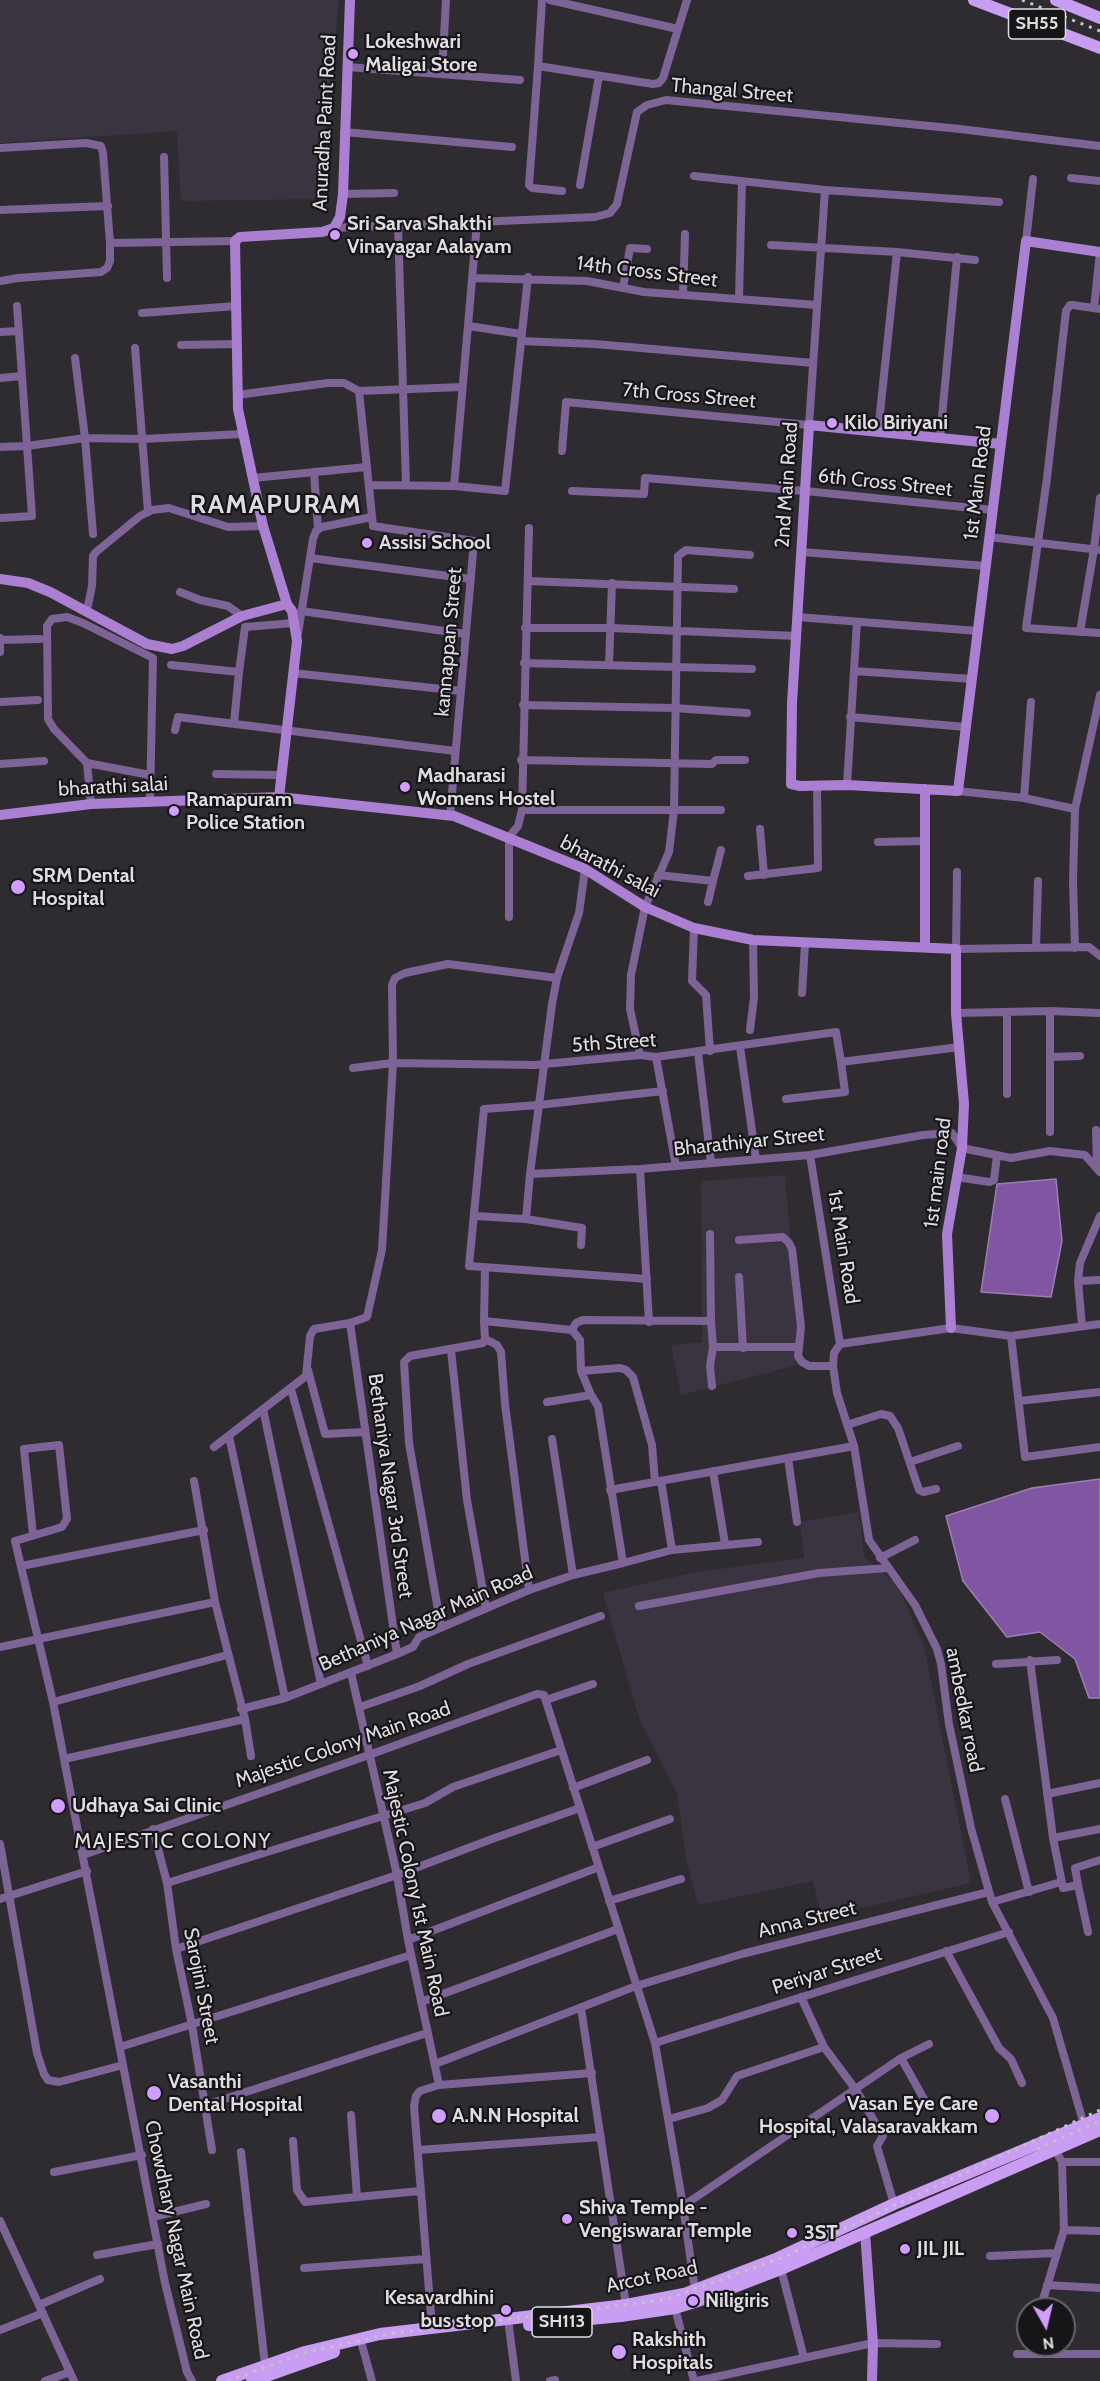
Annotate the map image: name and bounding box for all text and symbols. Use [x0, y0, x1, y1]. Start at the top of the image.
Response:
road number: SH55 [1008, 9, 1066, 39]
place label: Lokeshwari Maligai Store [365, 30, 477, 77]
street label: Anuradha Paint Road [308, 34, 342, 212]
marker: Lokeshwari Maligai Store [346, 47, 360, 61]
street label: Thangal Street [670, 74, 794, 108]
place label: Sri Sarva Shakthi Vinayagar Aalayam [347, 212, 512, 259]
marker: Sri Sarva Shakthi Vinayagar Aalayam [328, 228, 342, 242]
street label: 14th Cross Street [575, 251, 719, 293]
street label: 7th Cross Street [621, 378, 757, 414]
place label: Kilo Biriyani [844, 411, 948, 435]
marker: Kilo Biriyani [825, 416, 839, 430]
street label: 2nd Main Road [771, 421, 803, 549]
street label: 1st Main Road [959, 424, 997, 542]
street label: 6th Cross Street [817, 464, 953, 502]
district label: RAMAPURAM [190, 489, 362, 521]
place label: Assisi School [379, 531, 491, 555]
marker: Assisi School [360, 536, 374, 550]
street label: kannappan Street [431, 567, 467, 717]
place label: Madharasi Womens Hostel [417, 764, 555, 811]
street label: bharathi salai [58, 772, 168, 802]
marker: Madharasi Womens Hostel [398, 780, 412, 794]
place label: Ramapuram Police Station [186, 788, 305, 835]
marker: Ramapuram Police Station [167, 804, 181, 818]
street label: bharathi salai [556, 831, 664, 903]
place label: SRM Dental Hospital [32, 864, 135, 911]
marker: SRM Dental Hospital [9, 878, 27, 896]
street label: 5th Street [571, 1028, 657, 1058]
street label: 1st main road [919, 1117, 957, 1229]
street label: Bharathiyar Street [672, 1122, 826, 1162]
street label: 1st Main Road [822, 1188, 864, 1306]
street label: Bethaniya Nagar 3rd Street [362, 1372, 418, 1600]
street label: Bethaniya Nagar Main Road [315, 1561, 537, 1677]
street label: ambedkar road [940, 1646, 988, 1774]
street label: Majestic Colony Main Road [232, 1697, 454, 1793]
street label: Majestic Colony 1st Main Road [377, 1767, 453, 2019]
place label: Udhaya Sai Clinic [72, 1794, 221, 1818]
marker: Udhaya Sai Clinic [49, 1797, 67, 1815]
district label: MAJESTIC COLONY [74, 1829, 272, 1855]
street label: Anna Street [755, 1896, 859, 1944]
street label: Sarojini Street [178, 1926, 224, 2046]
street label: Periyar Street [769, 1942, 885, 2000]
place label: Vasanthi Dental Hospital [168, 2070, 303, 2117]
marker: Vasanthi Dental Hospital [145, 2084, 163, 2102]
place label: Vasan Eye Care Hospital, Valasaravakkam [759, 2092, 978, 2139]
place label: A.N.N Hospital [452, 2104, 579, 2128]
marker: A.N.N Hospital [430, 2107, 448, 2125]
marker: Vasan Eye Care Hospital, Valasaravakkam [983, 2107, 1001, 2125]
street label: Chowdhary Nagar Main Road [139, 2118, 213, 2362]
place label: Shiva Temple - Vengiswarar Temple [579, 2196, 752, 2243]
marker: Shiva Temple - Vengiswarar Temple [560, 2212, 574, 2226]
place label: 3ST [804, 2221, 837, 2245]
marker: 3ST [785, 2226, 799, 2240]
place label: JIL JIL [917, 2237, 964, 2261]
marker: JIL JIL [898, 2242, 912, 2256]
street label: Arcot Road [604, 2256, 700, 2298]
place label: Kesavardhini bus stop [385, 2286, 494, 2333]
place label: Niligiris [705, 2289, 769, 2313]
marker: Niligiris [686, 2294, 700, 2308]
north arrow [1016, 2297, 1076, 2357]
marker: Kesavardhini bus stop [499, 2303, 513, 2317]
road number: SH113 [532, 2307, 592, 2337]
place label: Rakshith Hospitals [632, 2328, 713, 2375]
text: N [1041, 2333, 1055, 2354]
marker: Rakshith Hospitals [610, 2343, 628, 2361]

